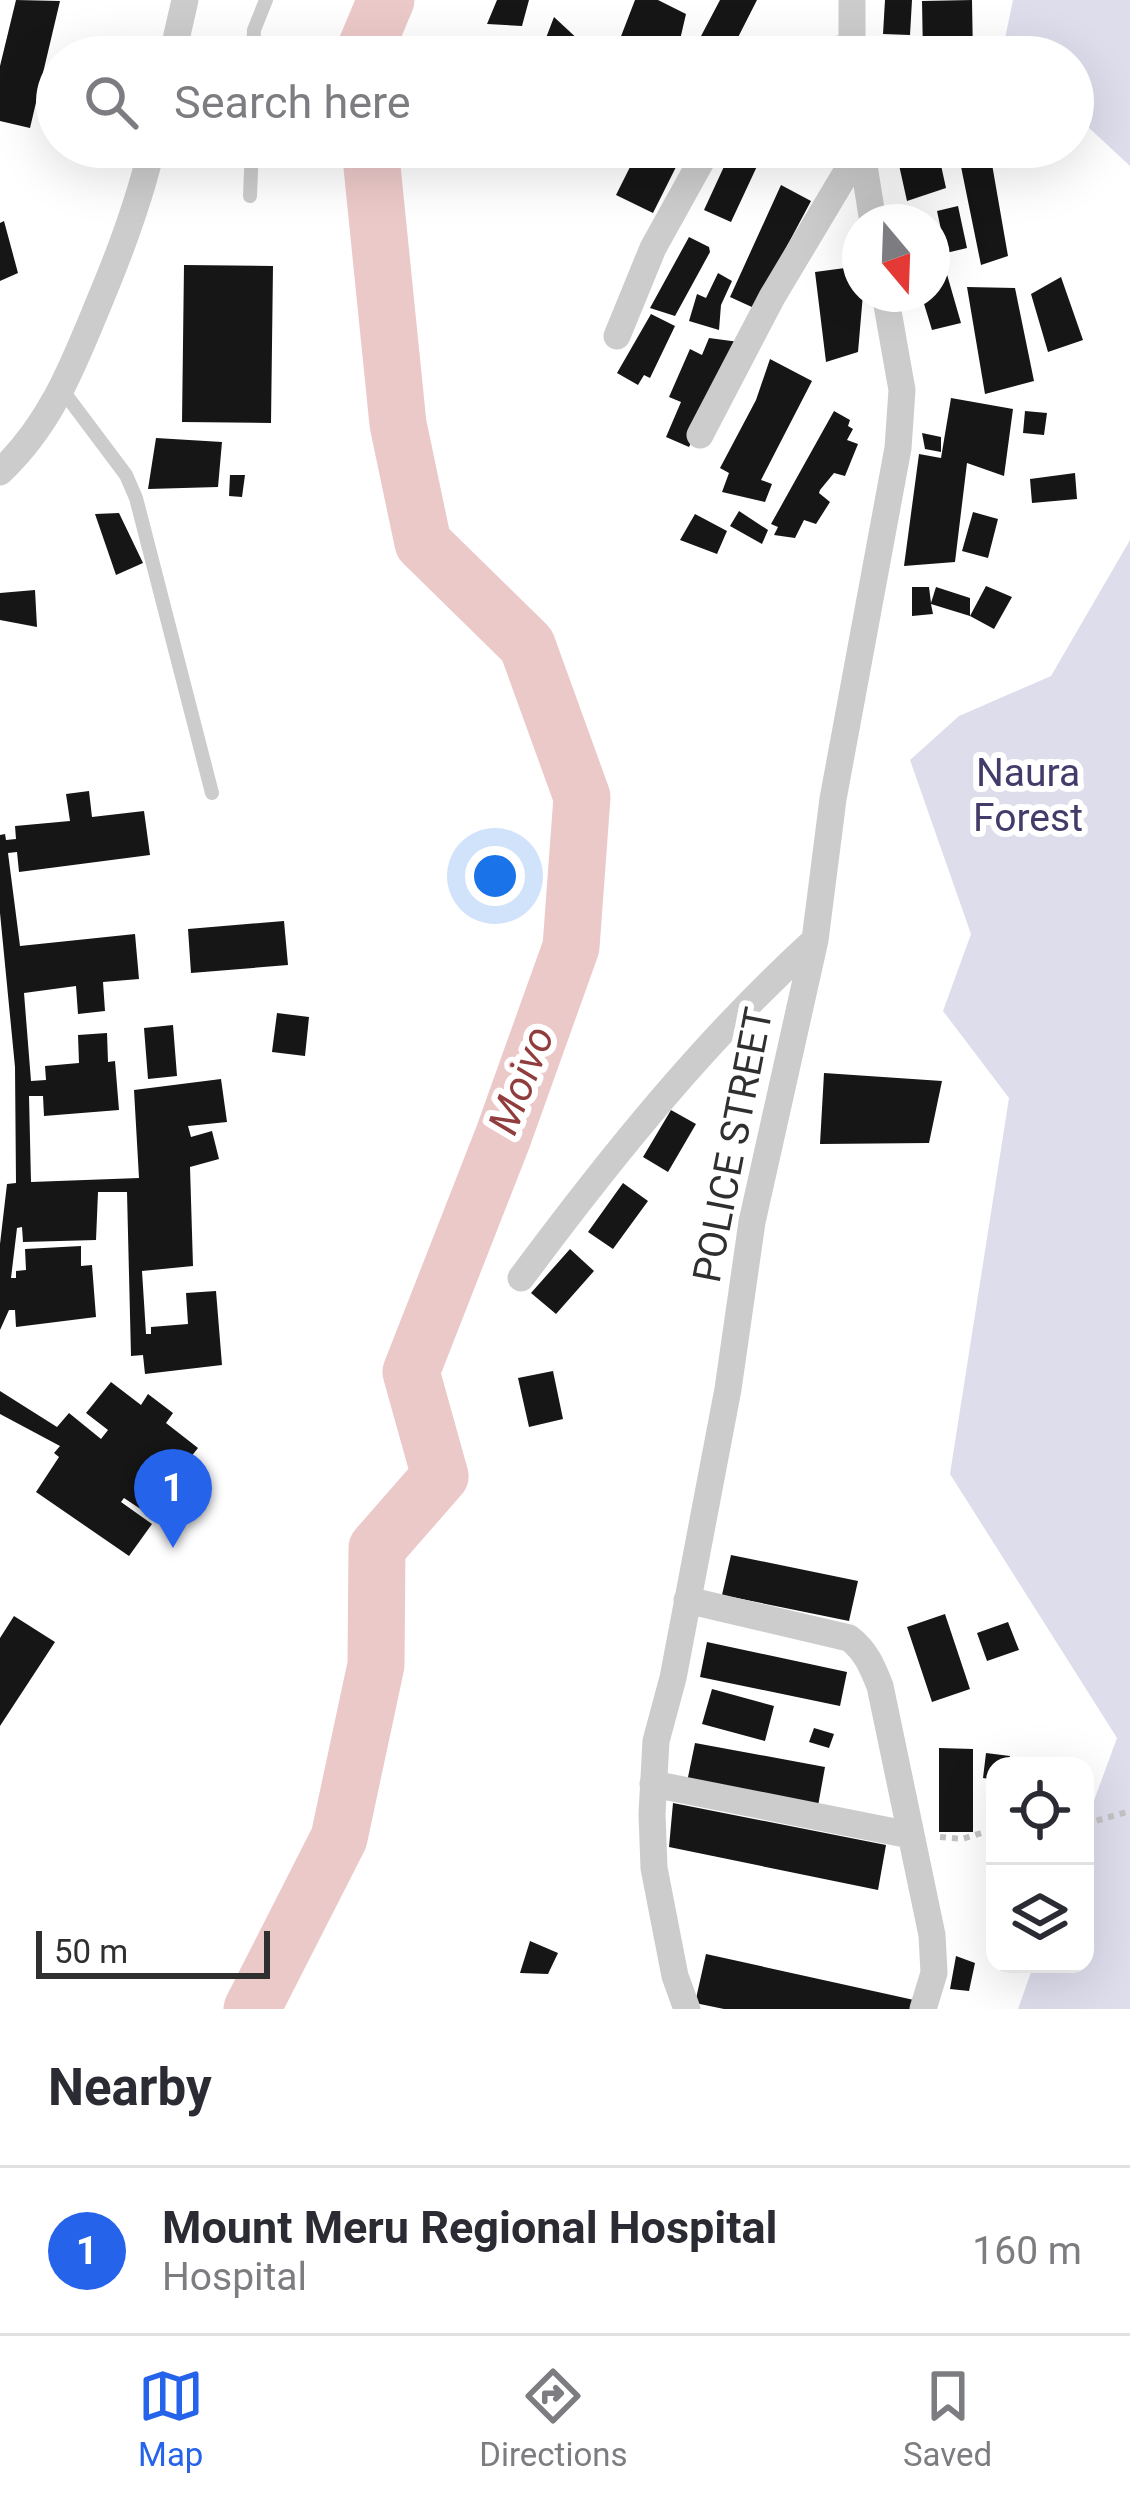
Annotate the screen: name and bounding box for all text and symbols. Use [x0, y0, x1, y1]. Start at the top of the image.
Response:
search box [36, 36, 1094, 168]
icon: search [78, 69, 144, 135]
text: Search here [174, 76, 411, 129]
north arrow [842, 204, 950, 312]
park label: Naura Forest [973, 750, 1083, 841]
your location [465, 846, 525, 906]
street label: POLICE STREET [684, 1004, 782, 1286]
water label: Moivo [478, 1019, 564, 1141]
pin: 1 [134, 1449, 212, 1548]
map controls [986, 1757, 1094, 1973]
button: locate [986, 1757, 1094, 1865]
button: layers [986, 1865, 1094, 1973]
scale bar [36, 1925, 270, 1978]
text: 50 m [54, 1932, 128, 1971]
text: Nearby [48, 2058, 212, 2117]
text: Mount Meru Regional Hospital [162, 2201, 777, 2254]
text: 1 [76, 2228, 98, 2274]
text: 160 m [972, 2228, 1082, 2274]
text: Hospital [162, 2254, 307, 2300]
tab: Map [138, 2363, 204, 2474]
tab: Directions [479, 2363, 628, 2474]
tab: Saved [903, 2363, 992, 2474]

